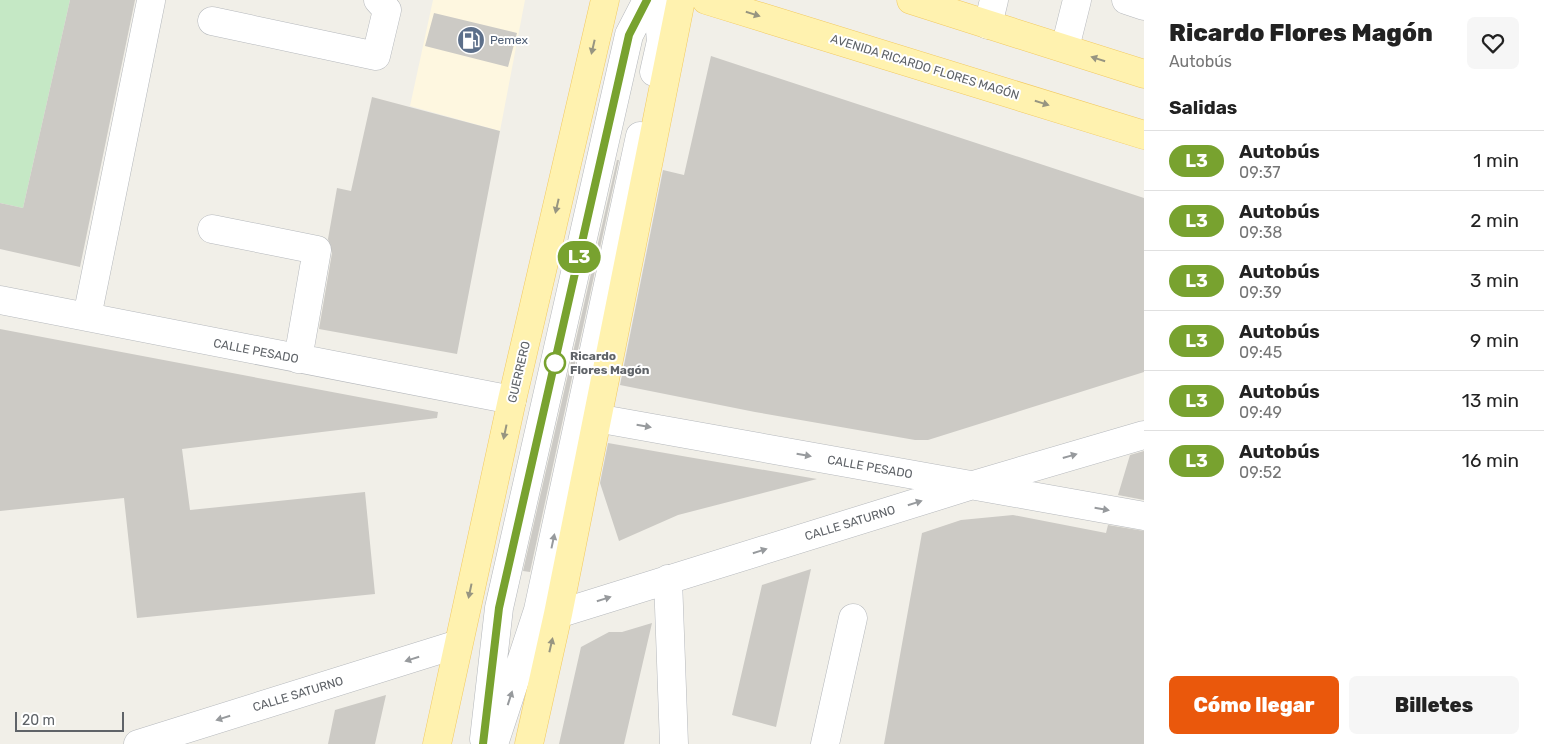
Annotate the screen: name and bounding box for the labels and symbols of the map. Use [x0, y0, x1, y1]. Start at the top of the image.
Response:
one-way arrow [745, 11, 760, 18]
fuel station icon: Pemex [456, 25, 486, 55]
street label: AVENIDA RICARDO FLORES MAGÓN [829, 32, 1021, 102]
place label: Pemex [490, 33, 529, 47]
one-way arrow [589, 40, 597, 55]
one-way arrow [1090, 55, 1105, 62]
one-way arrow [1034, 100, 1049, 108]
one-way arrow [553, 198, 561, 213]
line badge: L3 [556, 241, 602, 273]
street label: CALLE PESADO [212, 336, 300, 366]
street label: GUERRERO [505, 340, 533, 404]
place label: Ricardo Flores Magón [570, 349, 650, 377]
marker: Ricardo Flores Magón [544, 352, 566, 374]
one-way arrow [637, 423, 653, 431]
one-way arrow [501, 425, 509, 440]
one-way arrow [797, 451, 813, 459]
one-way arrow [1063, 452, 1078, 460]
street label: CALLE PESADO [826, 453, 914, 481]
one-way arrow [907, 498, 922, 506]
street label: CALLE SATURNO [803, 503, 897, 543]
one-way arrow [1094, 505, 1110, 513]
one-way arrow [549, 534, 557, 549]
one-way arrow [752, 547, 767, 554]
one-way arrow [466, 584, 474, 599]
one-way arrow [597, 595, 612, 603]
one-way arrow [547, 638, 555, 653]
one-way arrow [404, 655, 419, 663]
street label: CALLE SATURNO [251, 674, 345, 714]
one-way arrow [506, 690, 514, 705]
scale bar [15, 709, 124, 732]
one-way arrow [216, 714, 231, 722]

